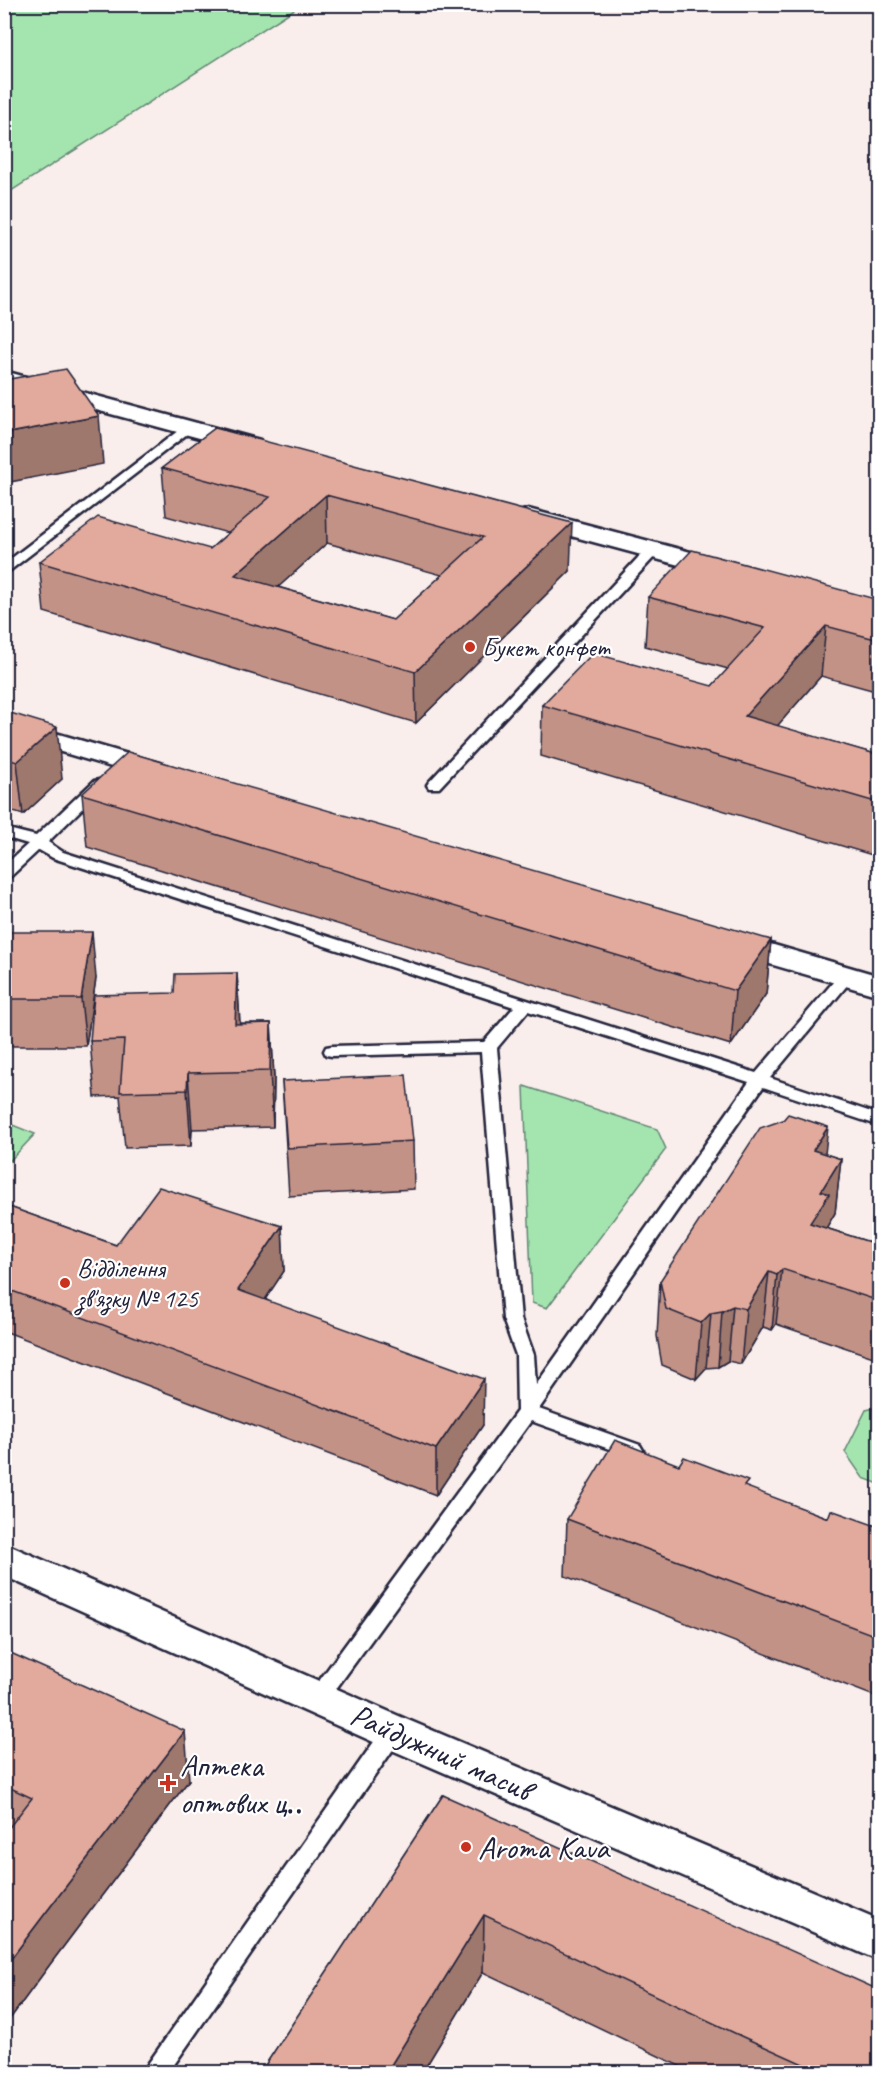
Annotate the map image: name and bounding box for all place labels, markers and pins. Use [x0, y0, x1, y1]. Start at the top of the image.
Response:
place label: Букет конфет [482, 631, 612, 664]
marker: Букет конфет [463, 640, 477, 654]
place label: Відділення зв'язку № 125 [74, 1252, 199, 1316]
marker: Відділення зв'язку № 125 [58, 1276, 72, 1290]
place label: Аптека оптових ц‥ [180, 1745, 303, 1823]
marker: Аптека оптових ц‥ [161, 1776, 175, 1790]
place label: Aroma Kava [478, 1827, 611, 1868]
marker: Aroma Kava [459, 1840, 473, 1854]

